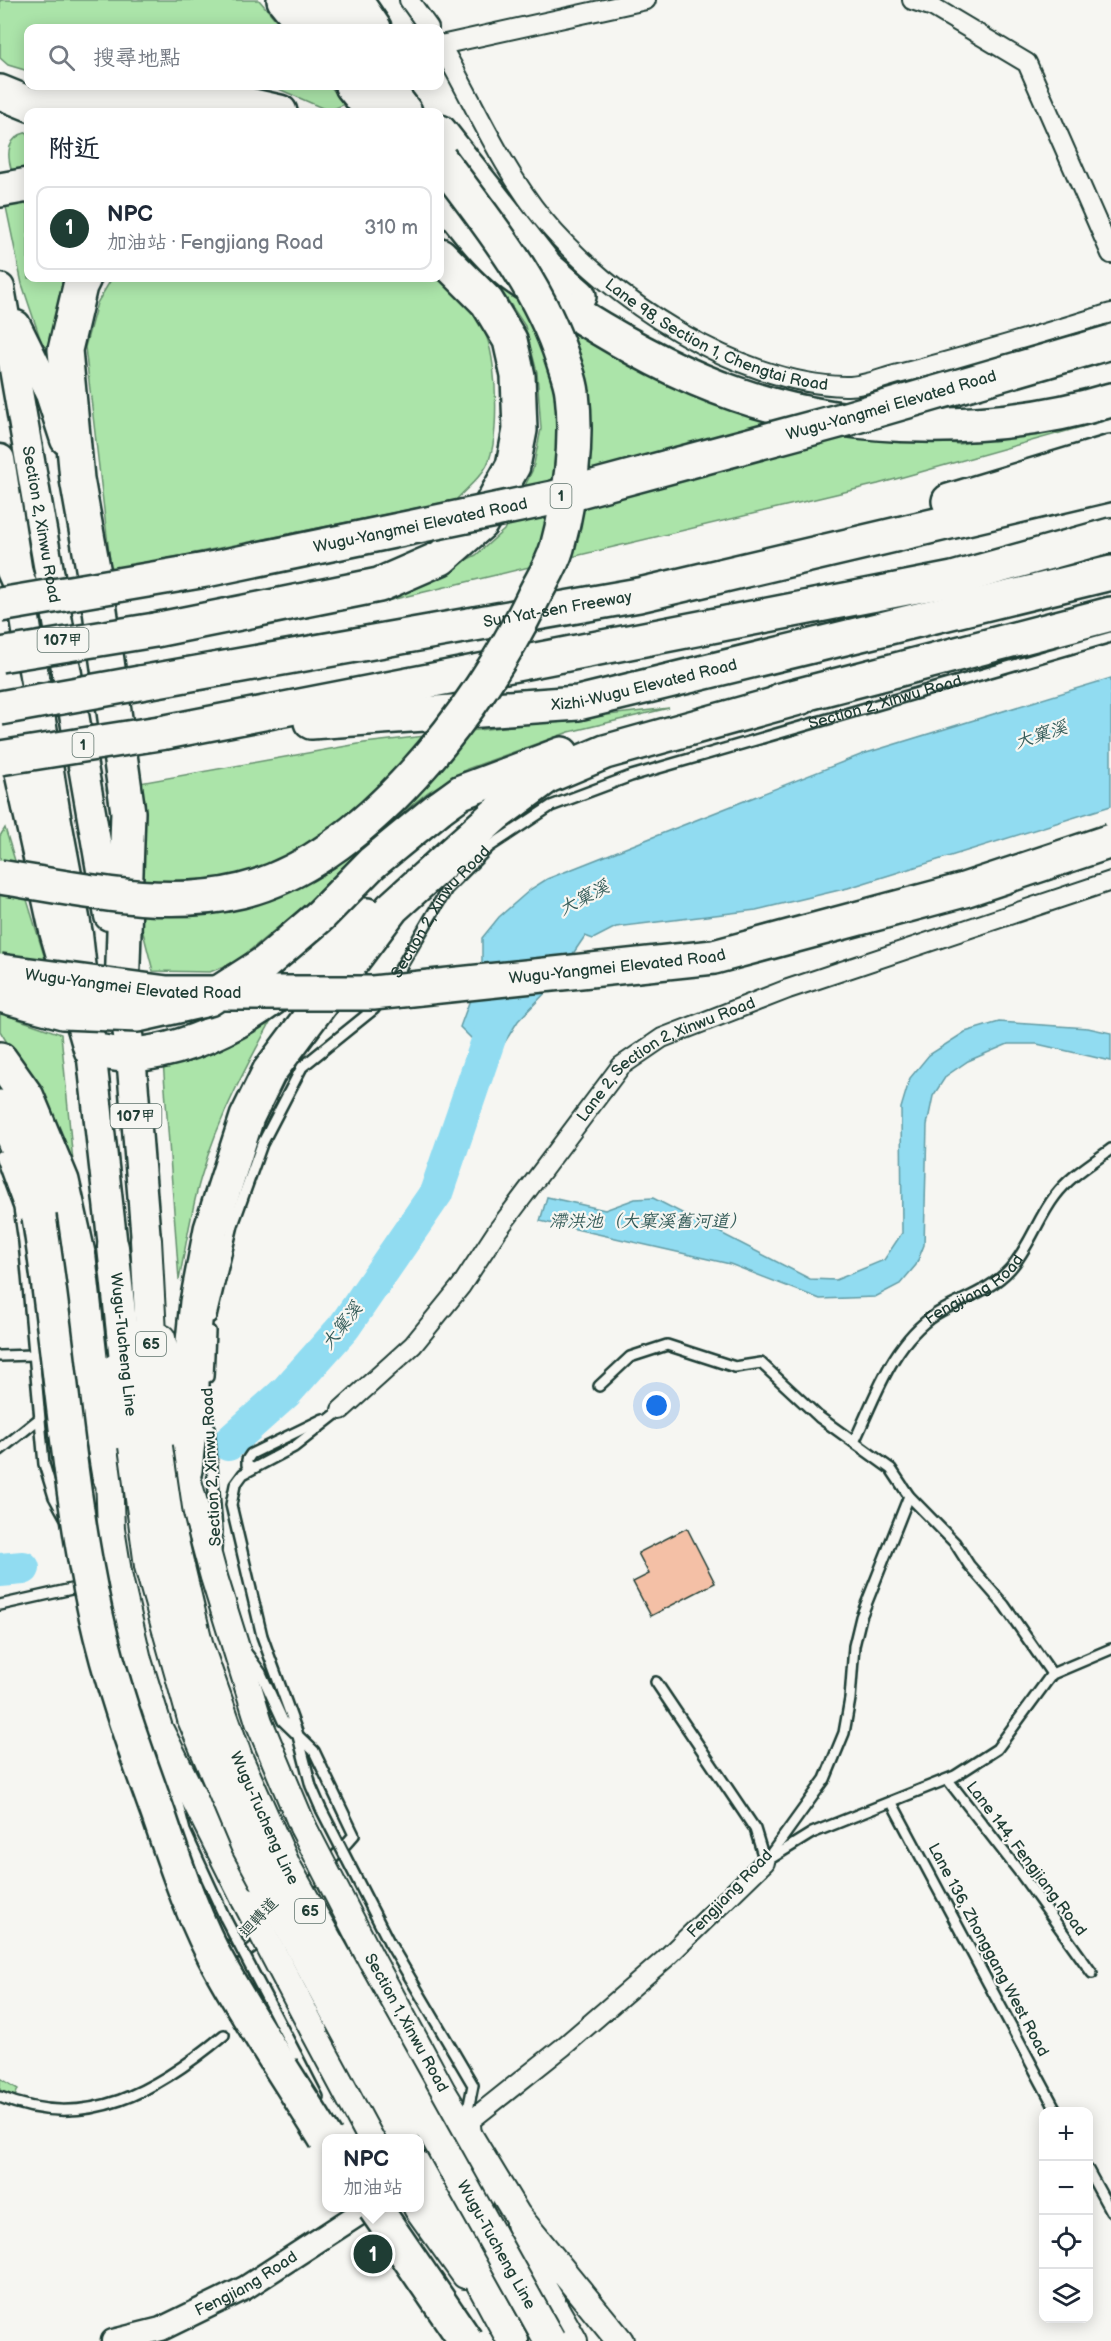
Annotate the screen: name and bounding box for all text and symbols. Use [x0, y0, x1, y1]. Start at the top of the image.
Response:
search box [24, 24, 444, 90]
icon: search [45, 41, 78, 74]
text: 搜尋地點 [93, 45, 181, 72]
text: 附近 [48, 134, 100, 165]
text: NPC [107, 201, 153, 228]
text: 1 [65, 216, 74, 240]
text: 310 m [364, 216, 418, 240]
text: 加油站 · Fengjiang Road [107, 231, 323, 255]
street label: Lane 98, Section 1, Chengtai Road [601, 275, 829, 395]
street label: Wugu-Yangmei Elevated Road [784, 366, 999, 444]
street label: Section 2, Xinwu Road [18, 445, 64, 604]
road number: 1 [550, 484, 572, 508]
street label: Wugu-Yangmei Elevated Road [312, 494, 529, 557]
street label: Sun Yat-sen Freeway [482, 587, 634, 632]
road number: 107甲 [38, 628, 88, 652]
street label: Xizhi-Wugu Elevated Road [550, 655, 739, 714]
street label: Section 2, Xinwu Road [806, 671, 964, 734]
water label: 大窠溪 [1012, 716, 1071, 753]
road number: 1 [72, 733, 94, 757]
street label: Section 2, Xinwu Road [387, 842, 494, 982]
water label: 大窠溪 [555, 876, 614, 920]
street label: Wugu-Yangmei Elevated Road [508, 945, 728, 988]
street label: Wugu-Yangmei Elevated Road [24, 965, 242, 1003]
street label: Lane 2, Section 2, Xinwu Road [573, 993, 758, 1125]
road number: 107甲 [110, 1104, 162, 1128]
water label: 滯洪池（大窠溪舊河道） [549, 1211, 747, 1232]
street label: Fengjiang Road [921, 1251, 1028, 1328]
street label: Wugu-Tucheng Line [106, 1272, 140, 1418]
water label: 大窠溪 [317, 1297, 368, 1354]
road number: 65 [136, 1332, 166, 1356]
street label: Section 2, Xinwu Road [198, 1387, 226, 1547]
your location [642, 1391, 671, 1420]
street label: Wugu-Tucheng Line [226, 1749, 303, 1888]
street label: Lane 144, Fengjiang Road [962, 1778, 1090, 1940]
street label: Lane 136, Zhonggang West Road [924, 1840, 1052, 2060]
street label: Fengjiang Road [683, 1846, 777, 1942]
street label: 迴轉道 [236, 1894, 282, 1942]
road number: 65 [295, 1899, 325, 1923]
street label: Section 1, Xinwu Road [360, 1950, 452, 2096]
map controls [1039, 2107, 1093, 2323]
button: + [1039, 2107, 1093, 2161]
popup [322, 2134, 424, 2212]
text: NPC [343, 2146, 389, 2173]
button: − [1039, 2161, 1093, 2215]
text: 加油站 [343, 2176, 403, 2200]
street label: Wugu-Tucheng Line [453, 2177, 540, 2313]
button: locate [1039, 2215, 1093, 2269]
pin: 1 [354, 2232, 392, 2276]
street label: Fengjiang Road [192, 2247, 301, 2320]
button: layers [1039, 2269, 1093, 2323]

